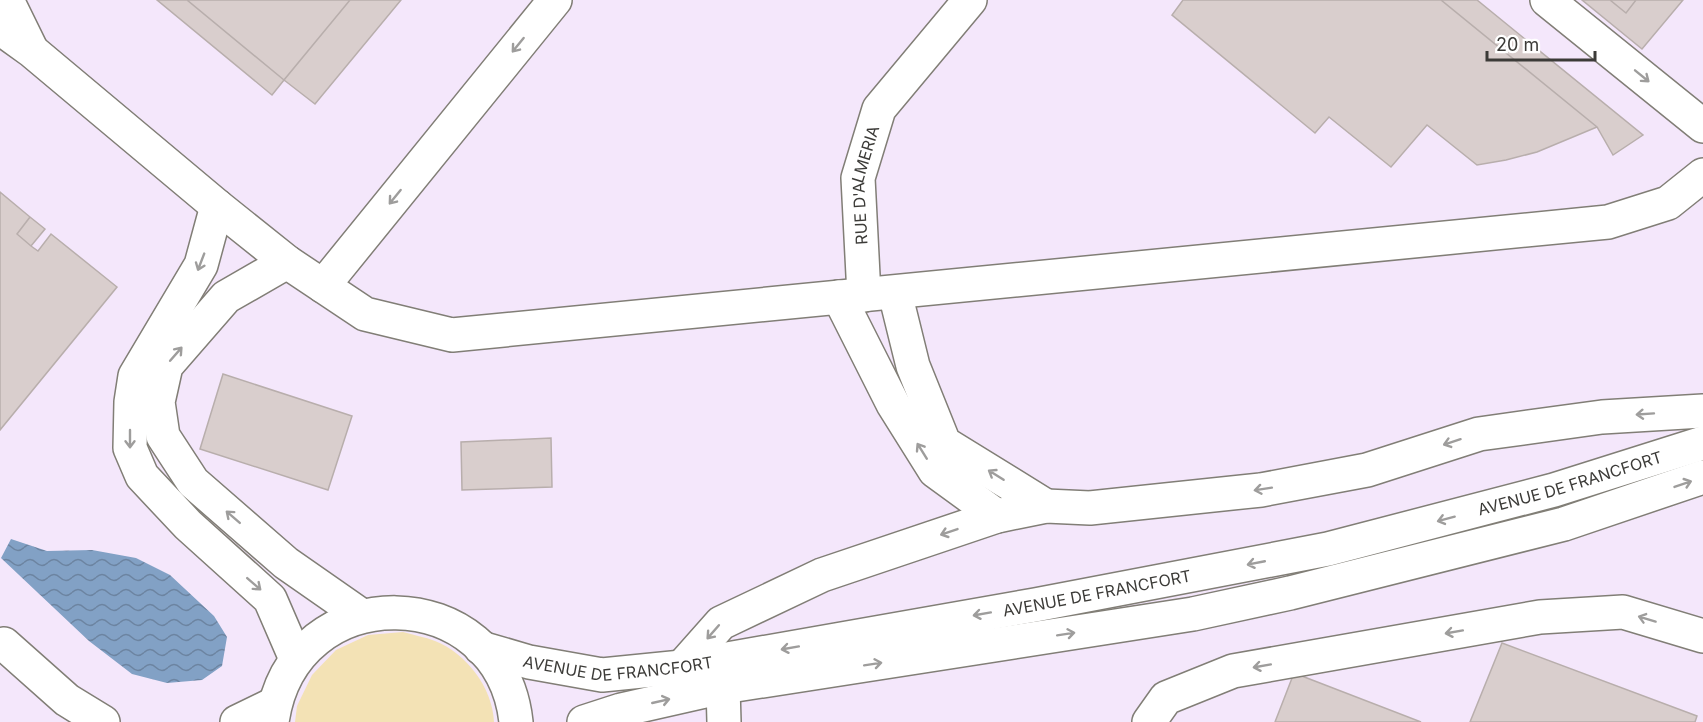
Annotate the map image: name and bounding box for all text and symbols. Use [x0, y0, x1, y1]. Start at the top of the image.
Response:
scale bar [1487, 24, 1595, 62]
text: 20 m [1496, 34, 1539, 55]
one-way arrow [511, 37, 524, 53]
one-way arrow [1634, 70, 1650, 83]
street label: RUE D'ALMERIA [847, 123, 883, 245]
one-way arrow [388, 189, 402, 204]
one-way arrow [195, 253, 206, 271]
one-way arrow [170, 346, 183, 362]
one-way arrow [1635, 409, 1655, 420]
one-way arrow [124, 429, 136, 449]
one-way arrow [1443, 438, 1462, 449]
one-way arrow [916, 443, 928, 460]
street label: AVENUE DE FRANCFORT [1476, 447, 1665, 519]
one-way arrow [988, 469, 1005, 481]
one-way arrow [1673, 478, 1692, 489]
one-way arrow [1254, 484, 1274, 495]
one-way arrow [226, 510, 241, 524]
one-way arrow [1436, 513, 1455, 525]
one-way arrow [940, 527, 959, 538]
one-way arrow [1247, 558, 1266, 569]
street label: AVENUE DE FRANCFORT [1001, 565, 1193, 620]
one-way arrow [246, 577, 261, 591]
one-way arrow [972, 609, 992, 620]
one-way arrow [1638, 613, 1657, 624]
one-way arrow [706, 624, 720, 639]
one-way arrow [1445, 627, 1465, 638]
one-way arrow [1056, 628, 1075, 639]
one-way arrow [780, 643, 800, 654]
street label: AVENUE DE FRANCFORT [521, 651, 714, 685]
one-way arrow [863, 658, 883, 669]
one-way arrow [1253, 661, 1273, 672]
one-way arrow [650, 695, 670, 706]

